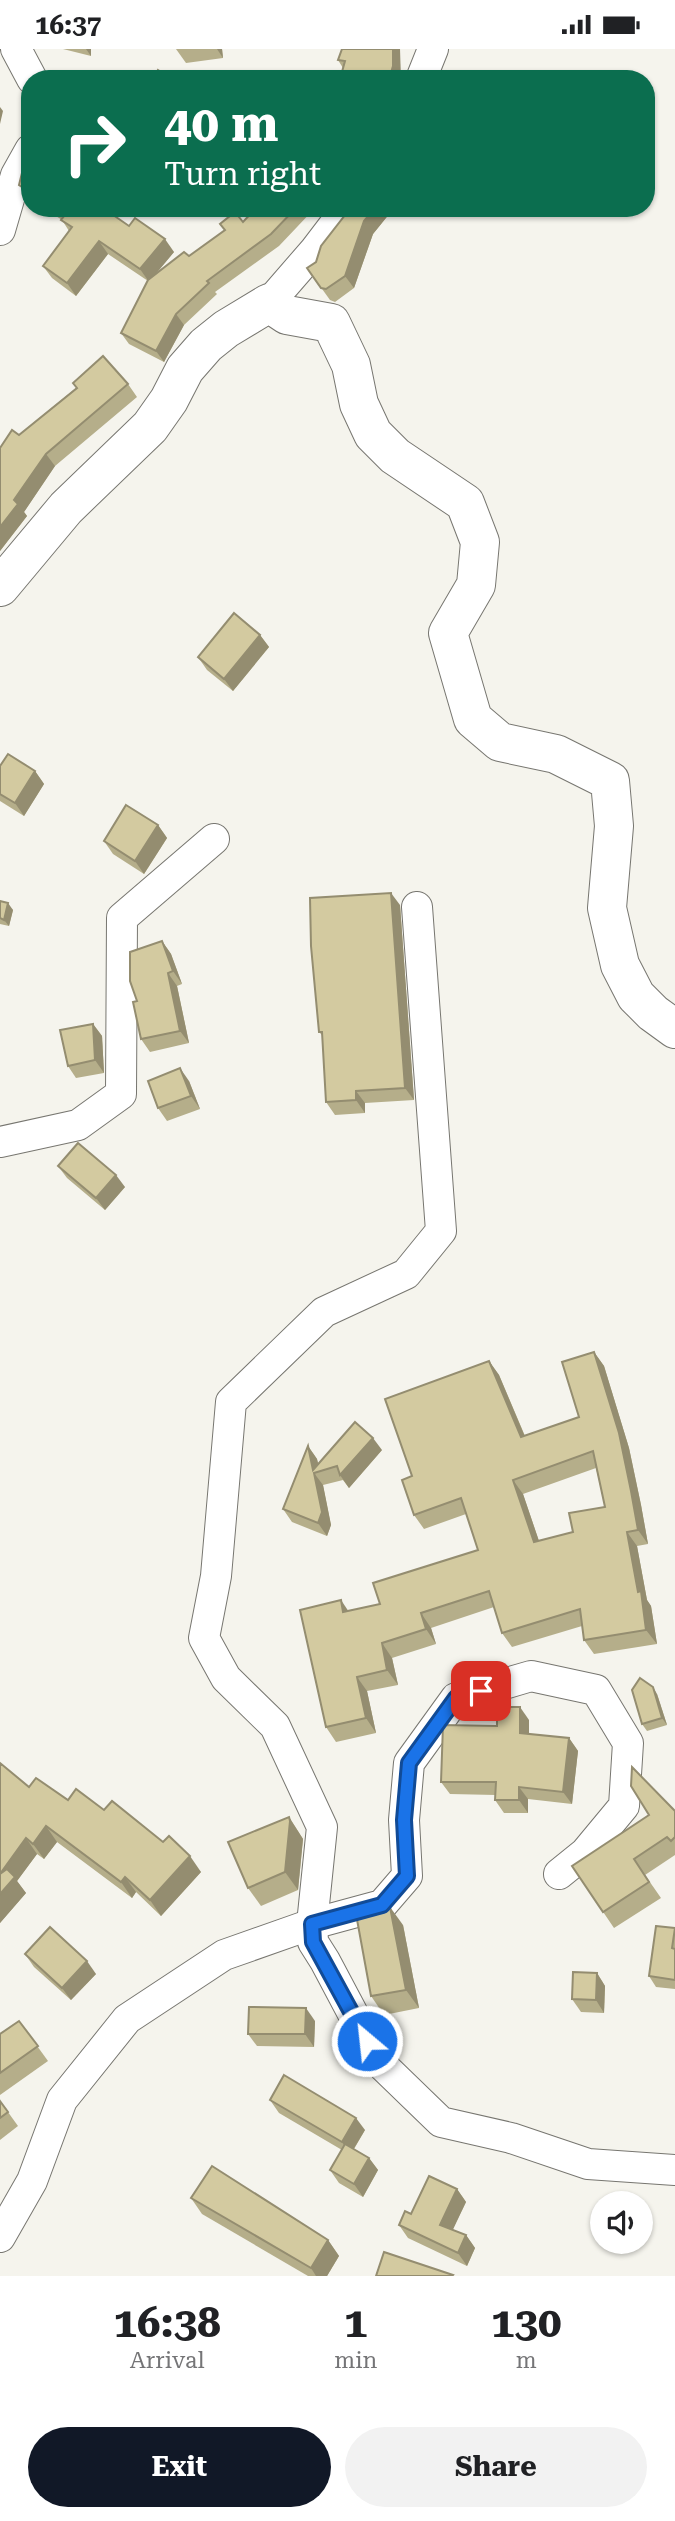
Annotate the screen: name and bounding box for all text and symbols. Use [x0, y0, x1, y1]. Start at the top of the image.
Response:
text: 16:37 [35, 10, 101, 40]
text: 40 m [164, 96, 279, 153]
icon: right [49, 98, 140, 189]
text: Turn right [164, 155, 321, 193]
pin [451, 1661, 511, 1721]
icon: arrive [462, 1672, 500, 1710]
position arrow [330, 2004, 404, 2078]
map controls [590, 2191, 653, 2254]
button: sound [590, 2191, 653, 2254]
text: 16:38 [114, 2298, 221, 2347]
text: 1 [344, 2298, 368, 2347]
text: 130 [491, 2298, 561, 2347]
text: Arrival [130, 2347, 204, 2374]
text: min [334, 2347, 377, 2374]
text: m [516, 2347, 537, 2374]
button: Exit [28, 2427, 331, 2507]
button: Share [345, 2427, 647, 2507]

